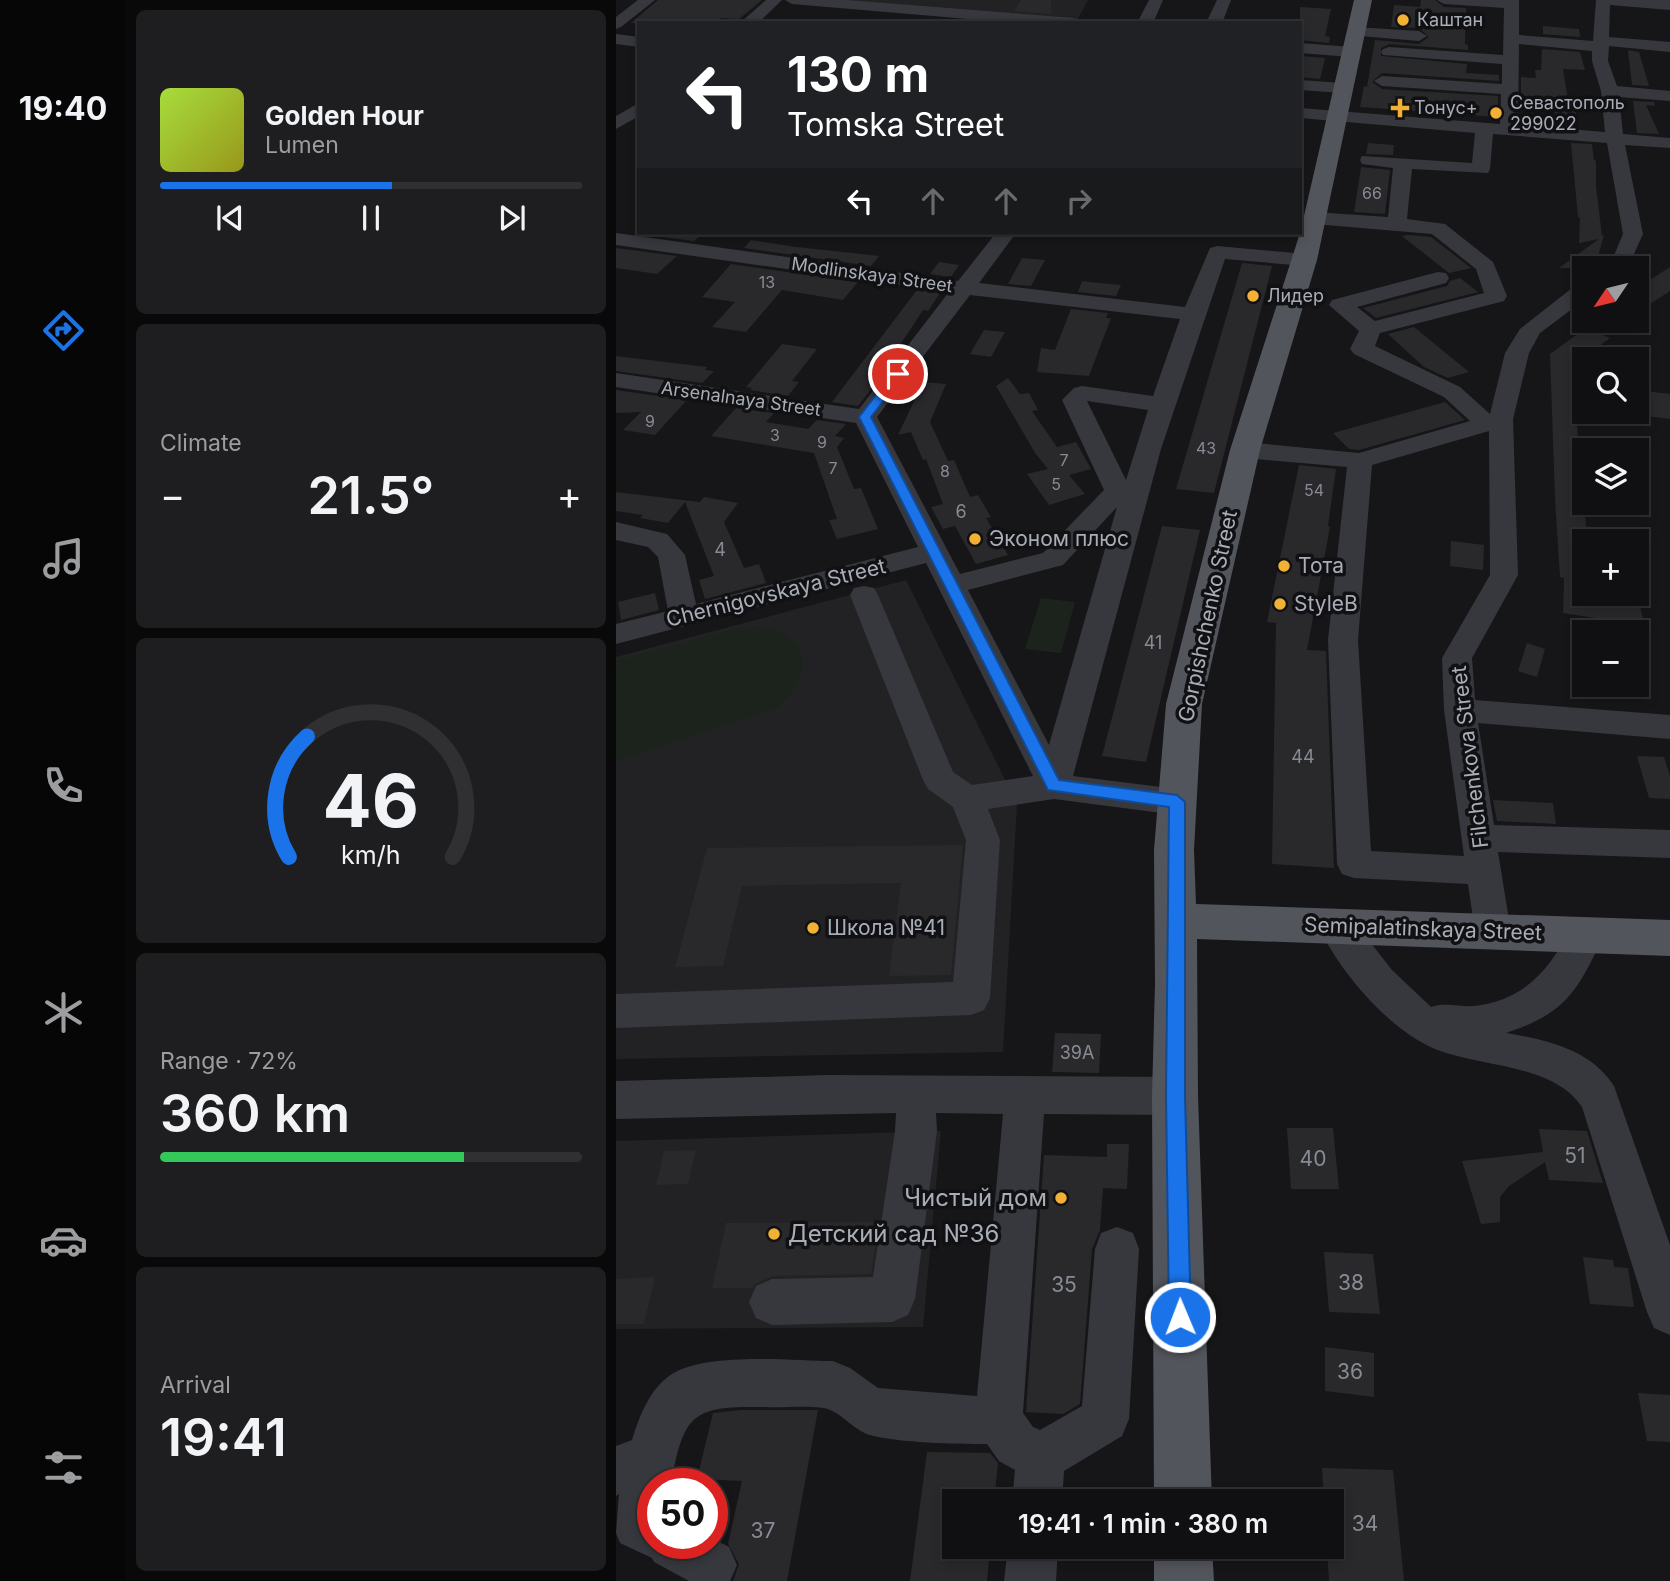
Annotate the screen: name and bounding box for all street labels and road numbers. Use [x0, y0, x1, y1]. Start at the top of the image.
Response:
street label: Modlinskaya Street [790, 253, 954, 296]
street label: Arsenalnaya Street [660, 377, 822, 420]
street label: Gorpishchenko Street [1173, 508, 1242, 724]
street label: Chernigovskaya Street [664, 553, 888, 632]
street label: Filchenkova Street [1446, 664, 1493, 850]
street label: Semipalatinskaya Street [1304, 912, 1543, 945]

